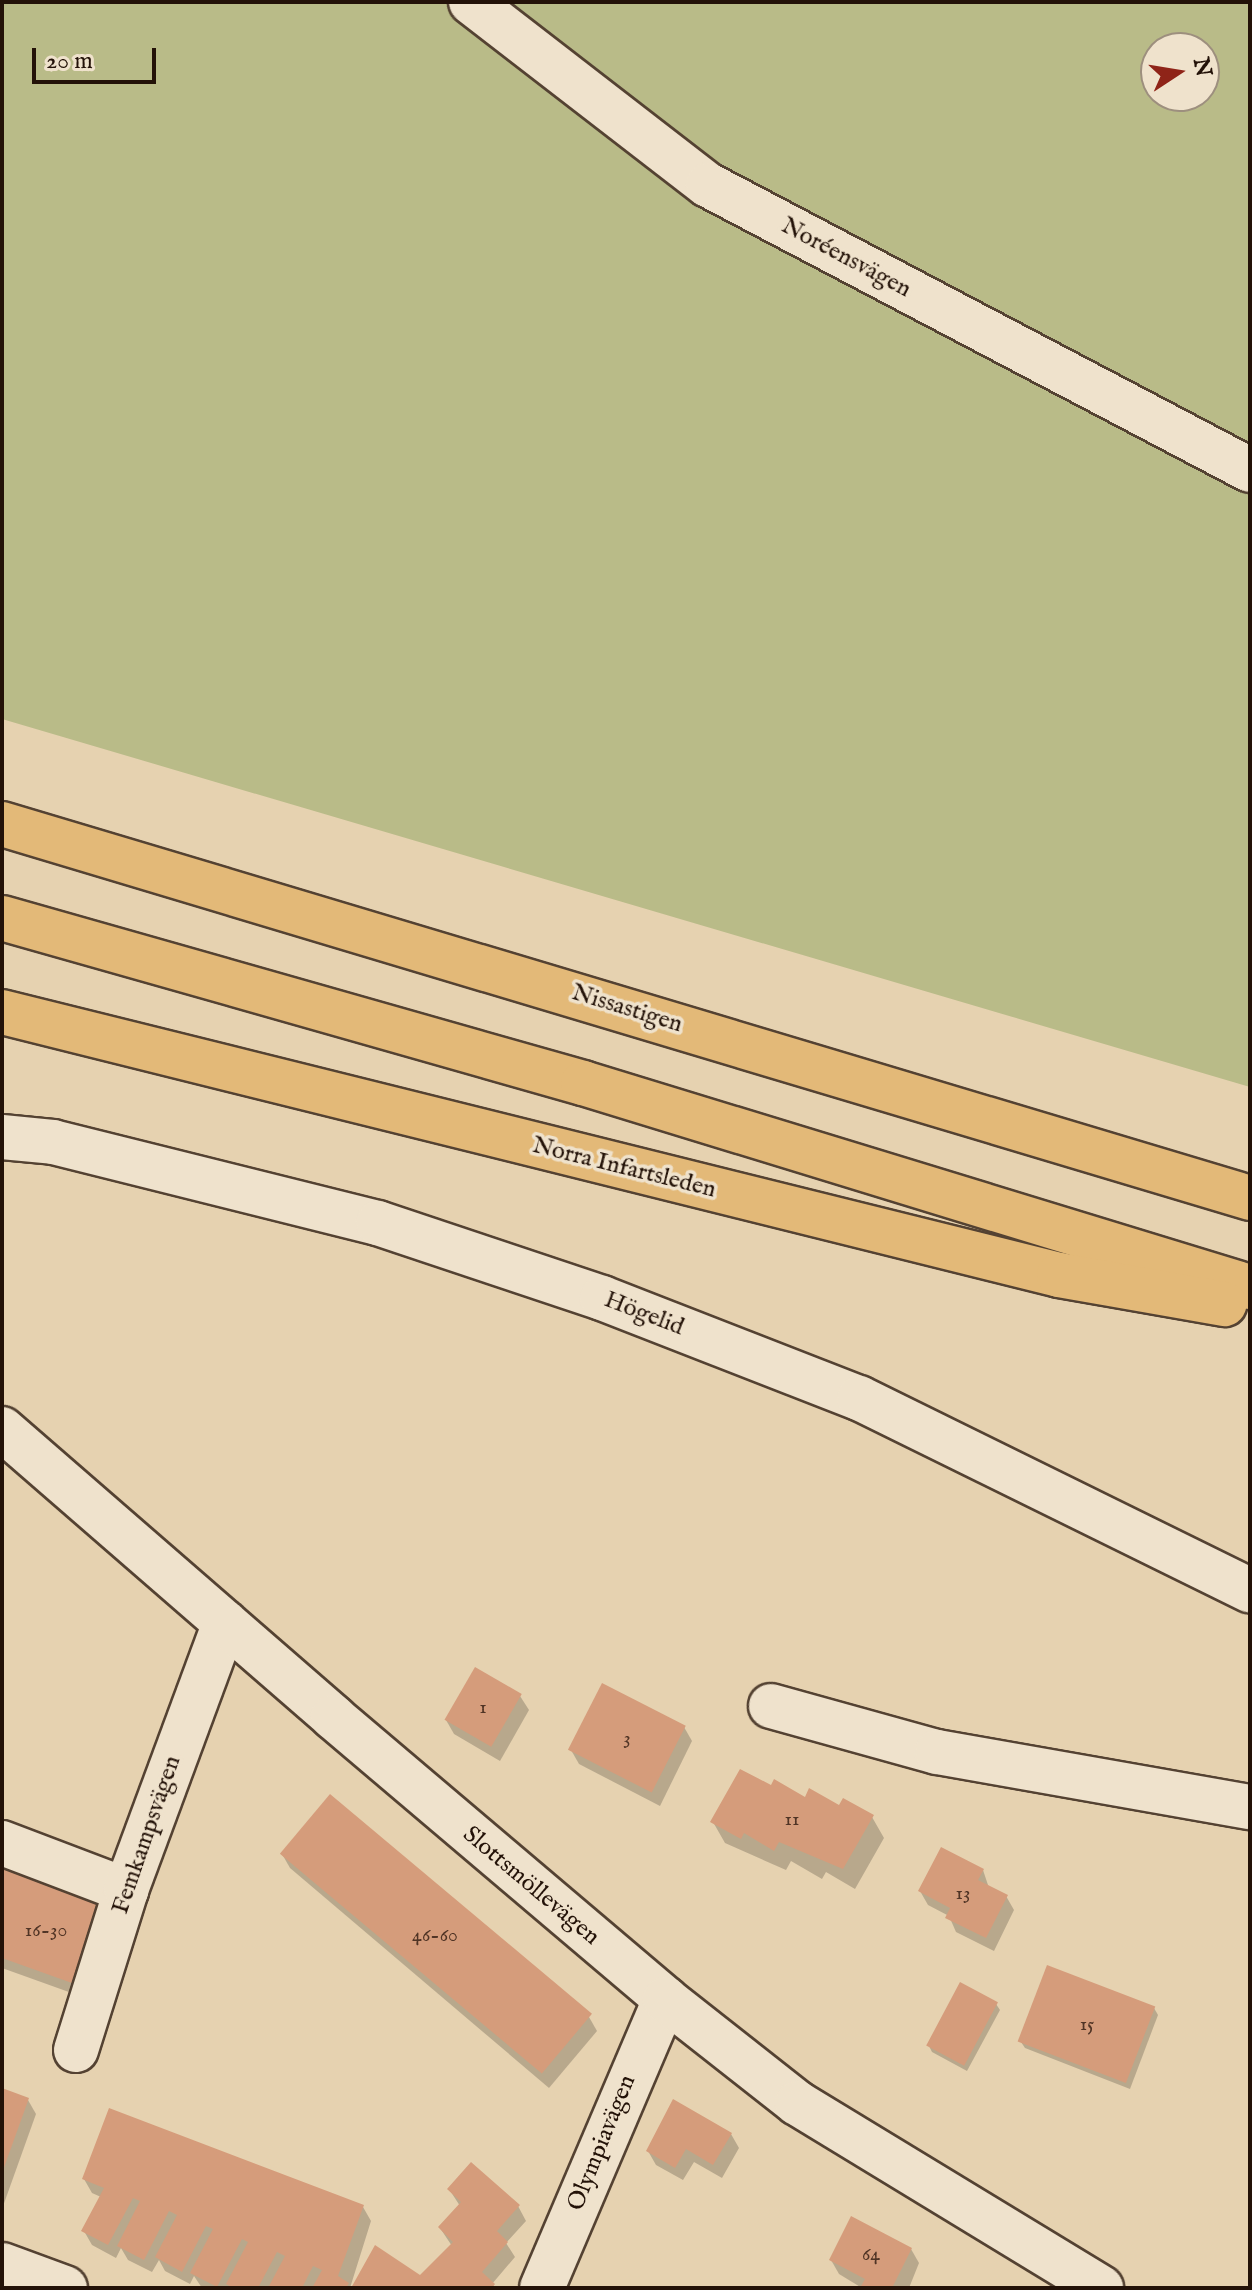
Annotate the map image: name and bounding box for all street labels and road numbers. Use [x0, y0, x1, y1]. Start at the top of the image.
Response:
street label: Noréensvägen [776, 212, 916, 304]
street label: Nissastigen [568, 979, 686, 1039]
street label: Norra Infartsleden [529, 1131, 719, 1205]
street label: Högelid [600, 1286, 688, 1342]
street label: Femkampsvägen [106, 1752, 188, 1918]
street label: Slottsmöllevägen [457, 1820, 605, 1952]
street label: Olympiavägen [562, 2071, 642, 2215]

